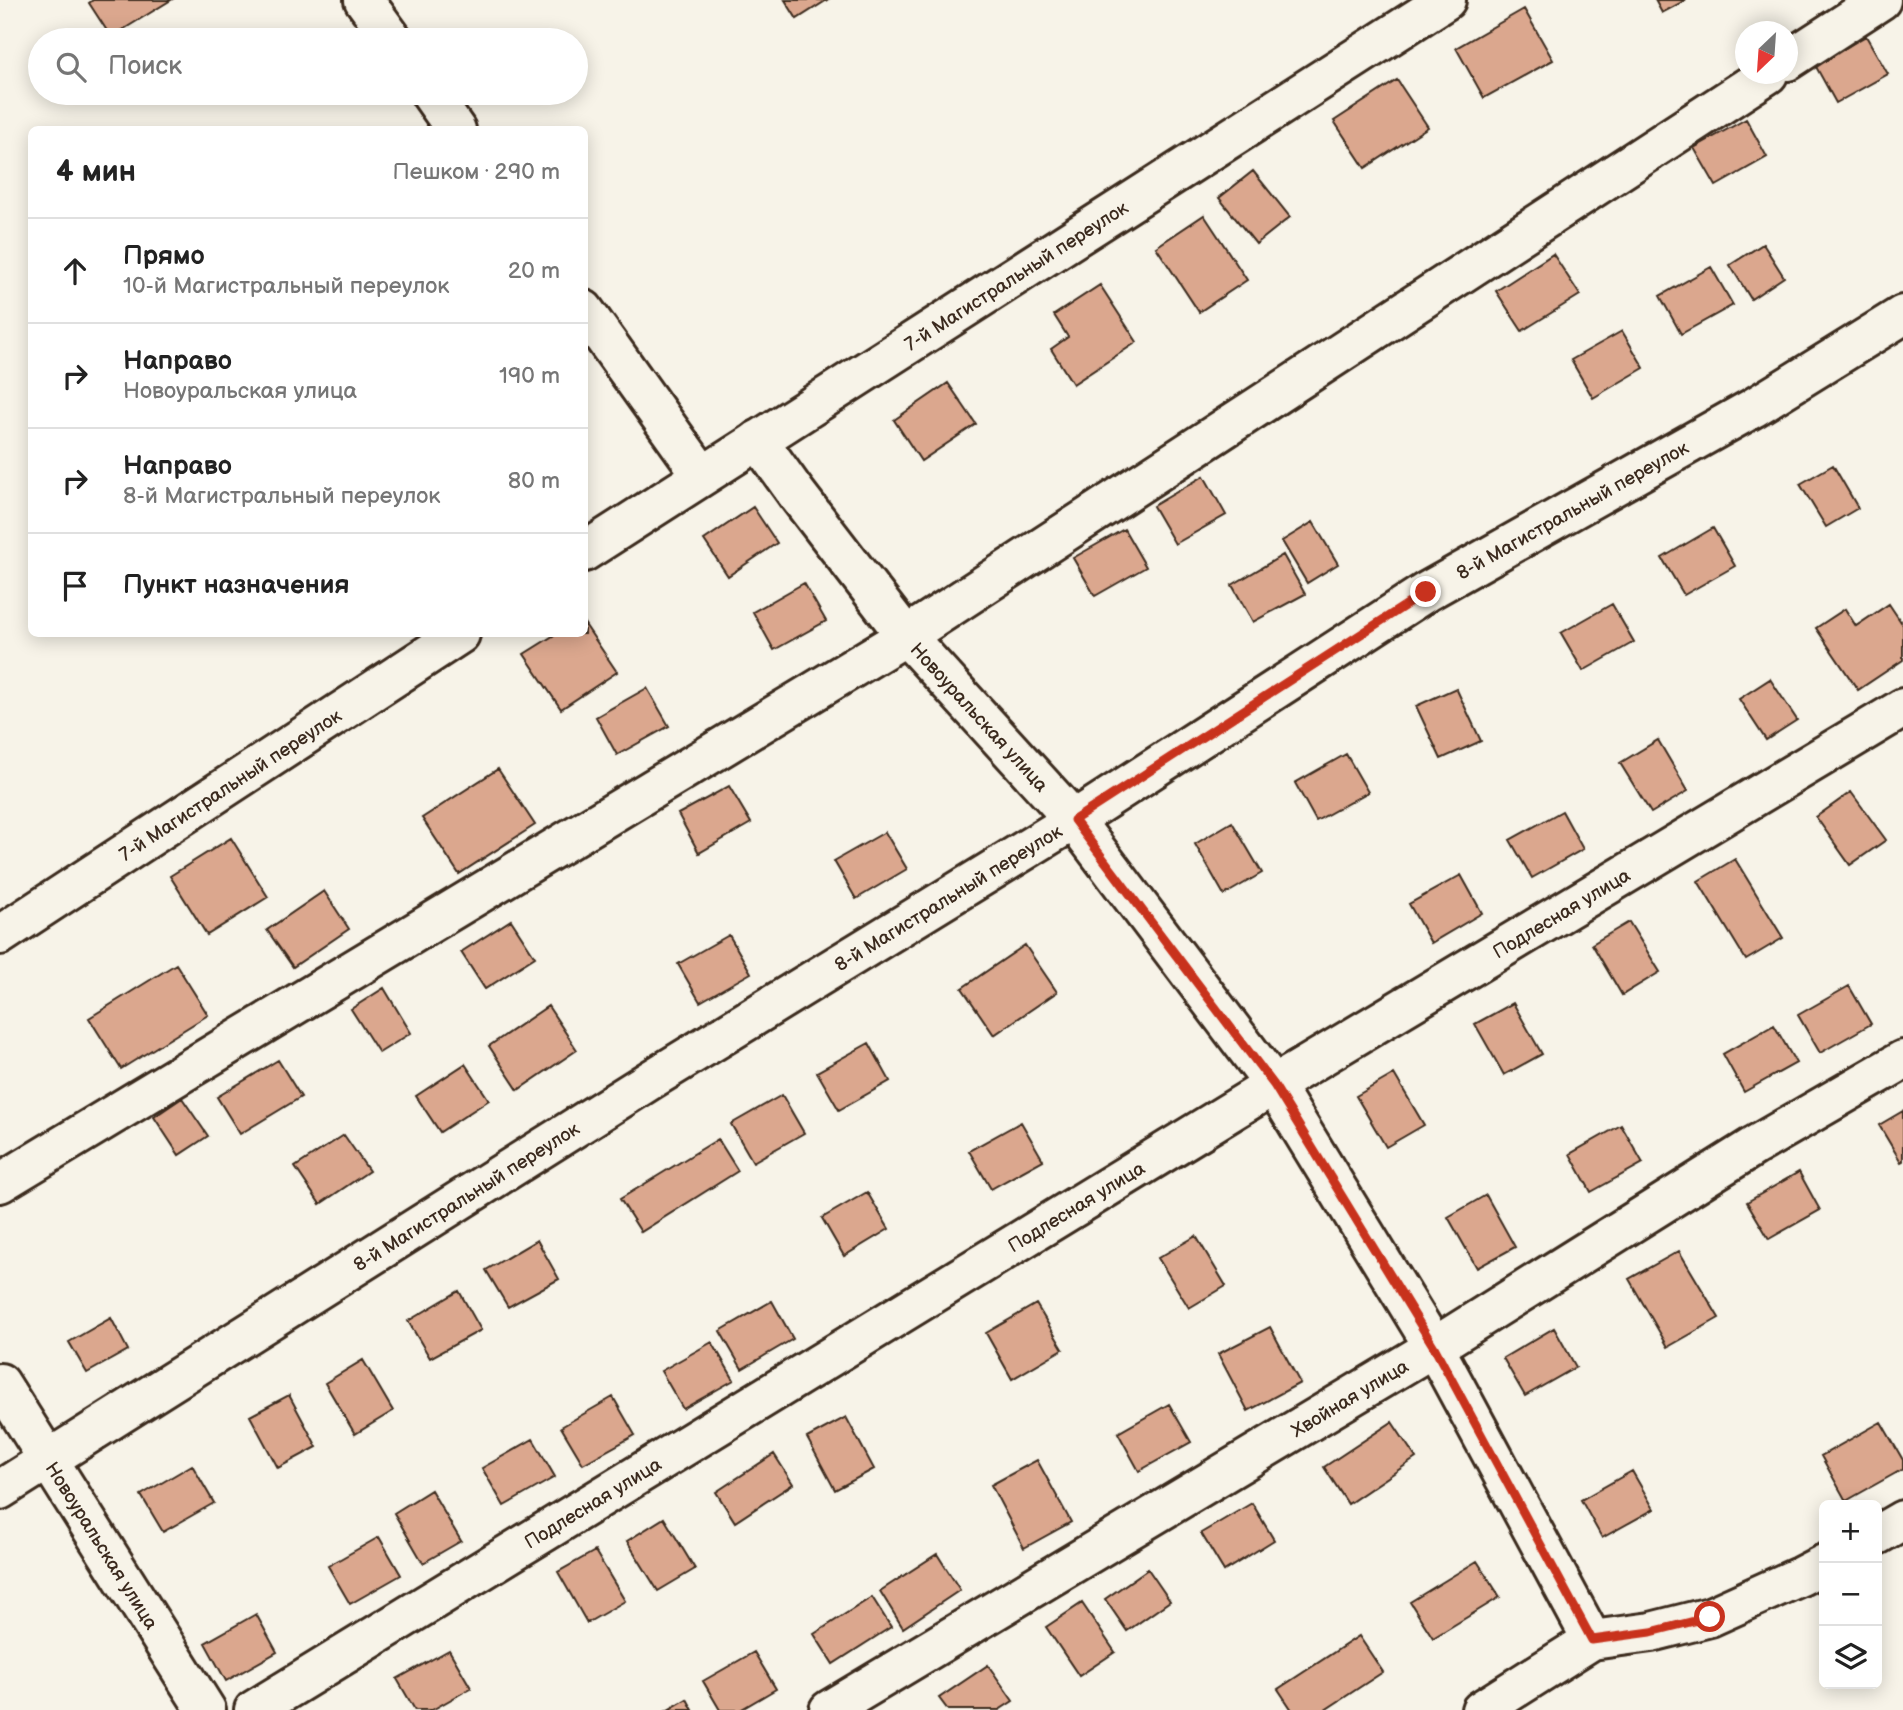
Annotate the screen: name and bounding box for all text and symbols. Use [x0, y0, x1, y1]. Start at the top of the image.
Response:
north arrow [1735, 21, 1798, 84]
search box [28, 28, 588, 105]
icon: search [52, 48, 90, 86]
text: Поиск [108, 51, 182, 82]
text: 4 мин [56, 154, 136, 190]
text: Пешком · 290 m [393, 158, 560, 186]
street label: 7-й Магистральный переулок [901, 197, 1133, 357]
text: Прямо [123, 241, 205, 272]
icon: ahead [56, 252, 94, 290]
text: 20 m [508, 257, 560, 285]
text: 10-й Магистральный переулок [123, 272, 450, 300]
text: Направо [123, 346, 232, 377]
icon: right [56, 357, 94, 395]
text: 190 m [499, 362, 560, 390]
text: Новоуральская улица [123, 377, 357, 405]
street label: 8-й Магистральный переулок [1453, 437, 1693, 585]
text: Направо [123, 451, 232, 482]
icon: right [56, 462, 94, 500]
text: 80 m [508, 467, 560, 495]
text: 8-й Магистральный переулок [123, 482, 441, 510]
icon: arrive [56, 567, 94, 605]
text: Пункт назначения [123, 570, 349, 601]
route end [1410, 576, 1441, 607]
street label: Новоуральская улица [905, 639, 1052, 797]
street label: 7-й Магистральный переулок [116, 705, 346, 867]
street label: 8-й Магистральный переулок [831, 820, 1067, 977]
street label: Подлесная улица [1489, 864, 1635, 964]
street label: 8-й Магистральный переулок [350, 1118, 584, 1277]
street label: Подлесная улица [1004, 1157, 1149, 1258]
street label: Хвойная улица [1288, 1355, 1413, 1443]
street label: Подлесная улица [521, 1453, 666, 1554]
street label: Новоуральская улица [40, 1458, 162, 1634]
map controls [1819, 1500, 1882, 1689]
button: + [1819, 1500, 1882, 1563]
button: − [1819, 1563, 1882, 1626]
route start [1694, 1601, 1725, 1632]
button: layers [1819, 1626, 1882, 1689]

